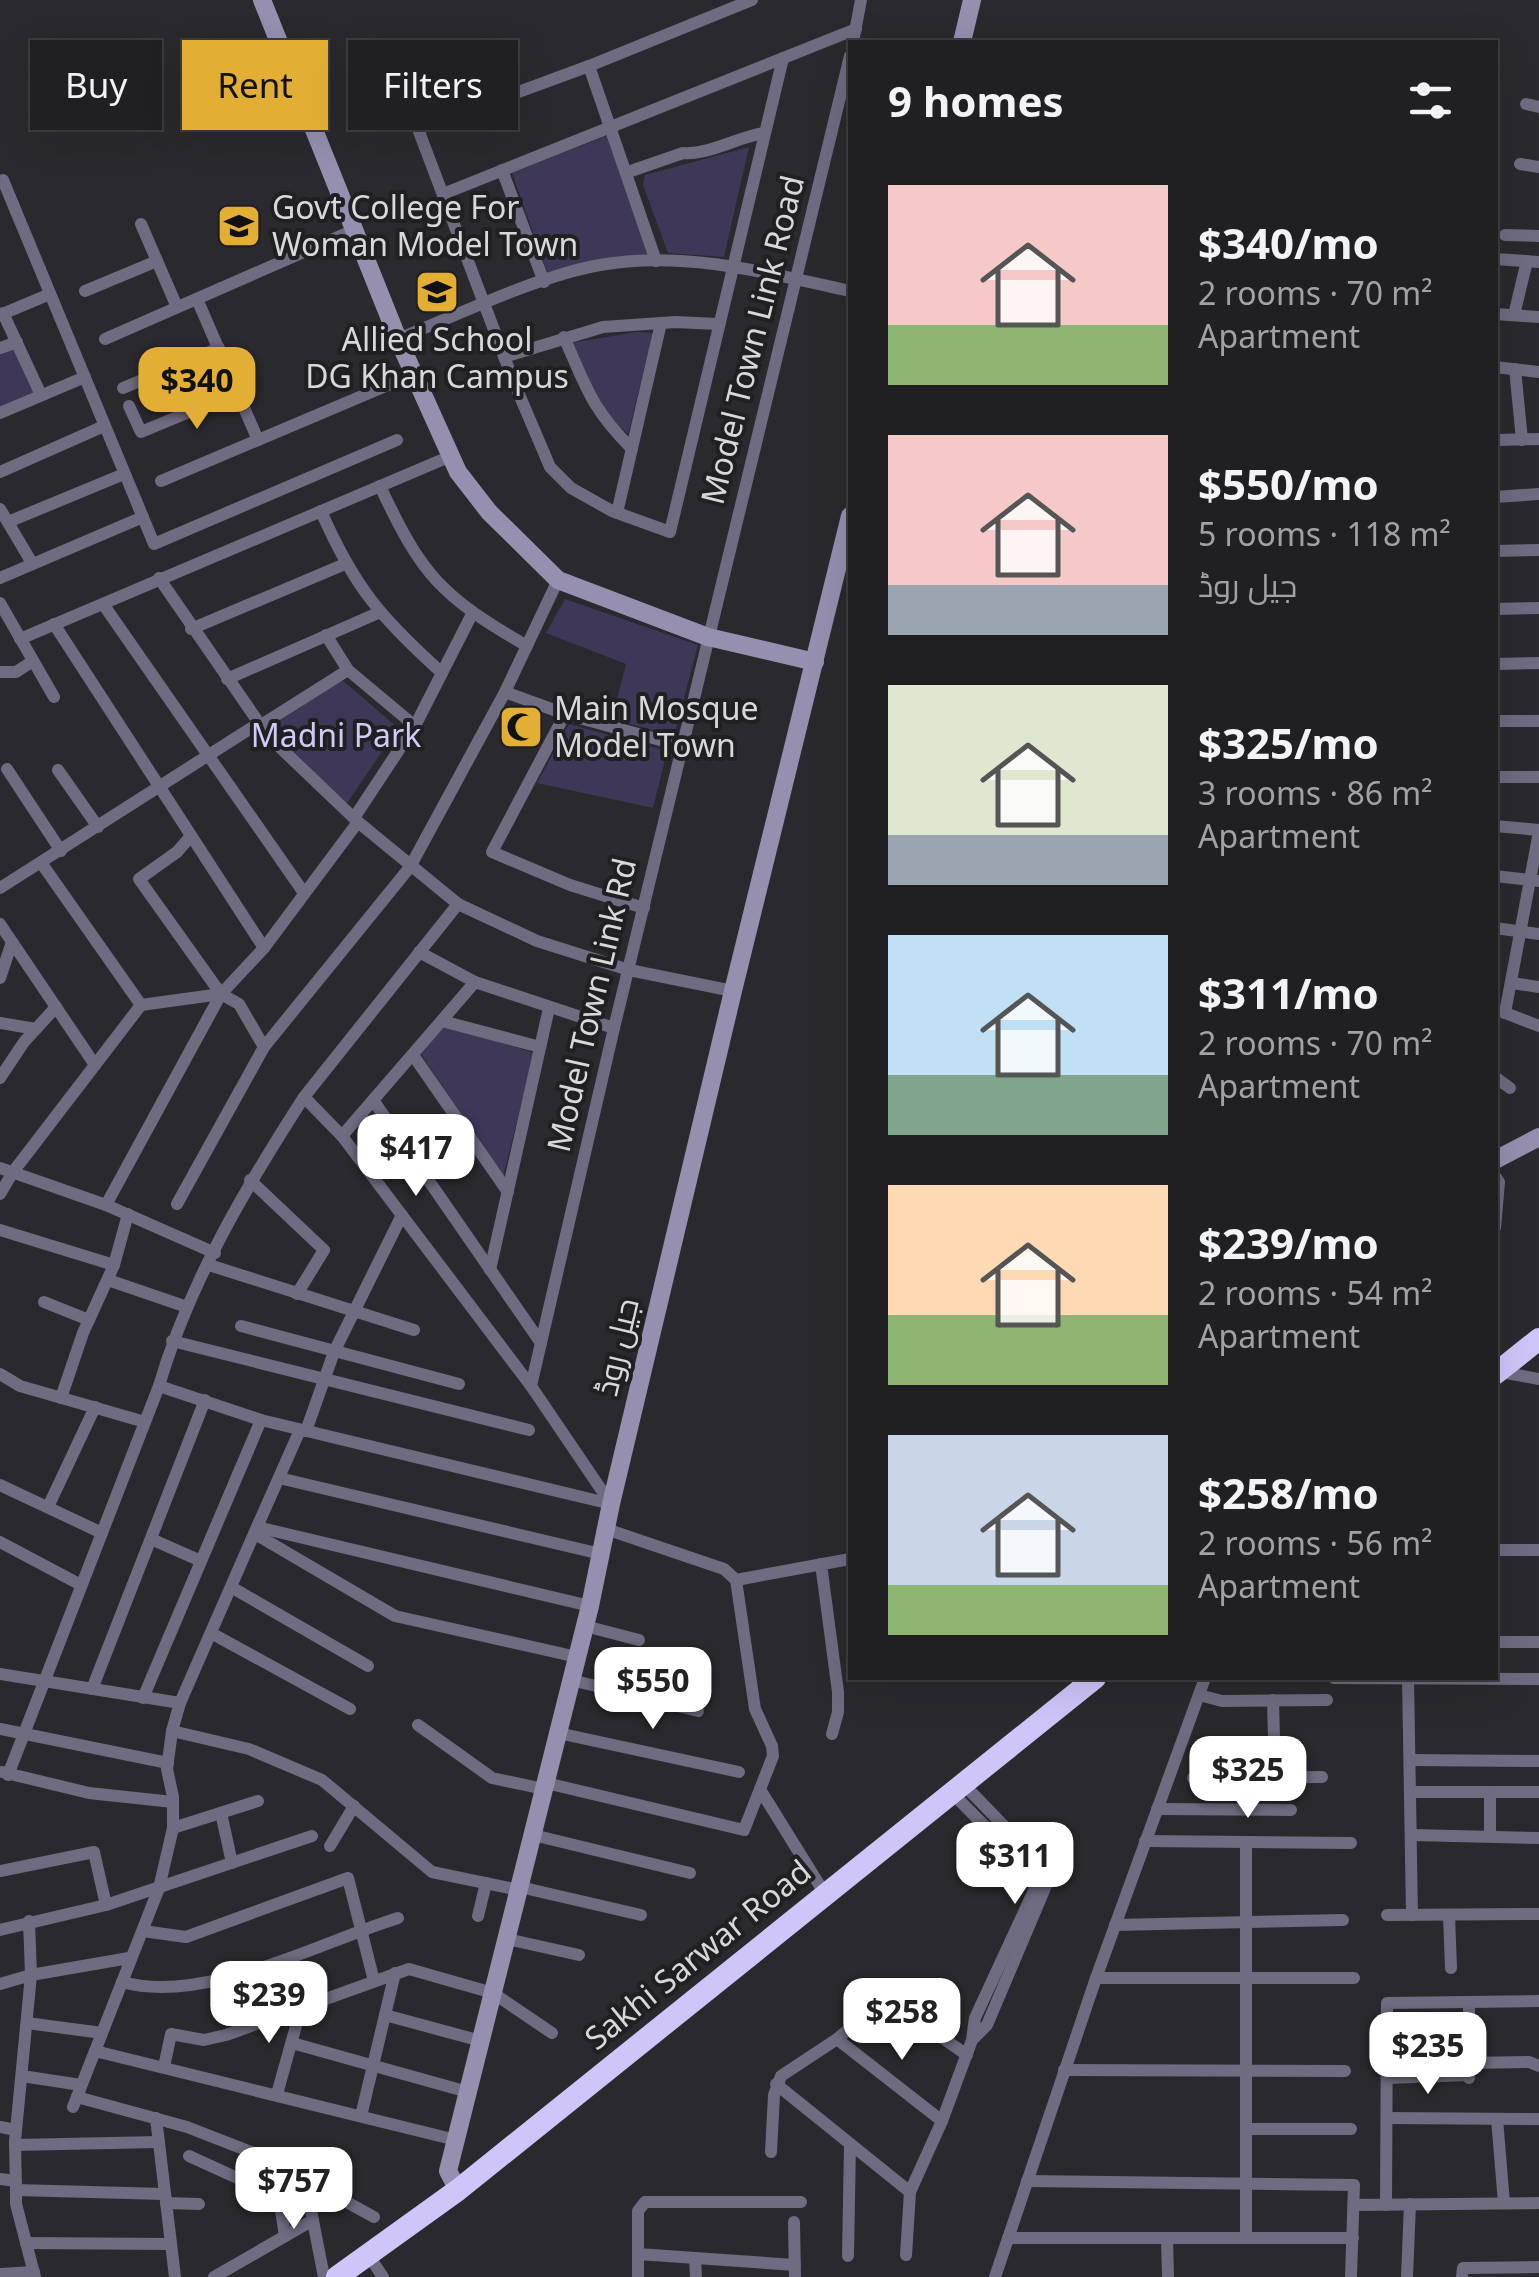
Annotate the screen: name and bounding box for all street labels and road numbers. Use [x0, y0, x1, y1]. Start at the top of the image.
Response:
street label: Model Town Link Road [690, 171, 813, 508]
street label: Model Town Link Rd [536, 854, 645, 1156]
street label: جیل روڈ [583, 1294, 648, 1400]
street label: Sakhi Sarwar Road [575, 1849, 819, 2058]

